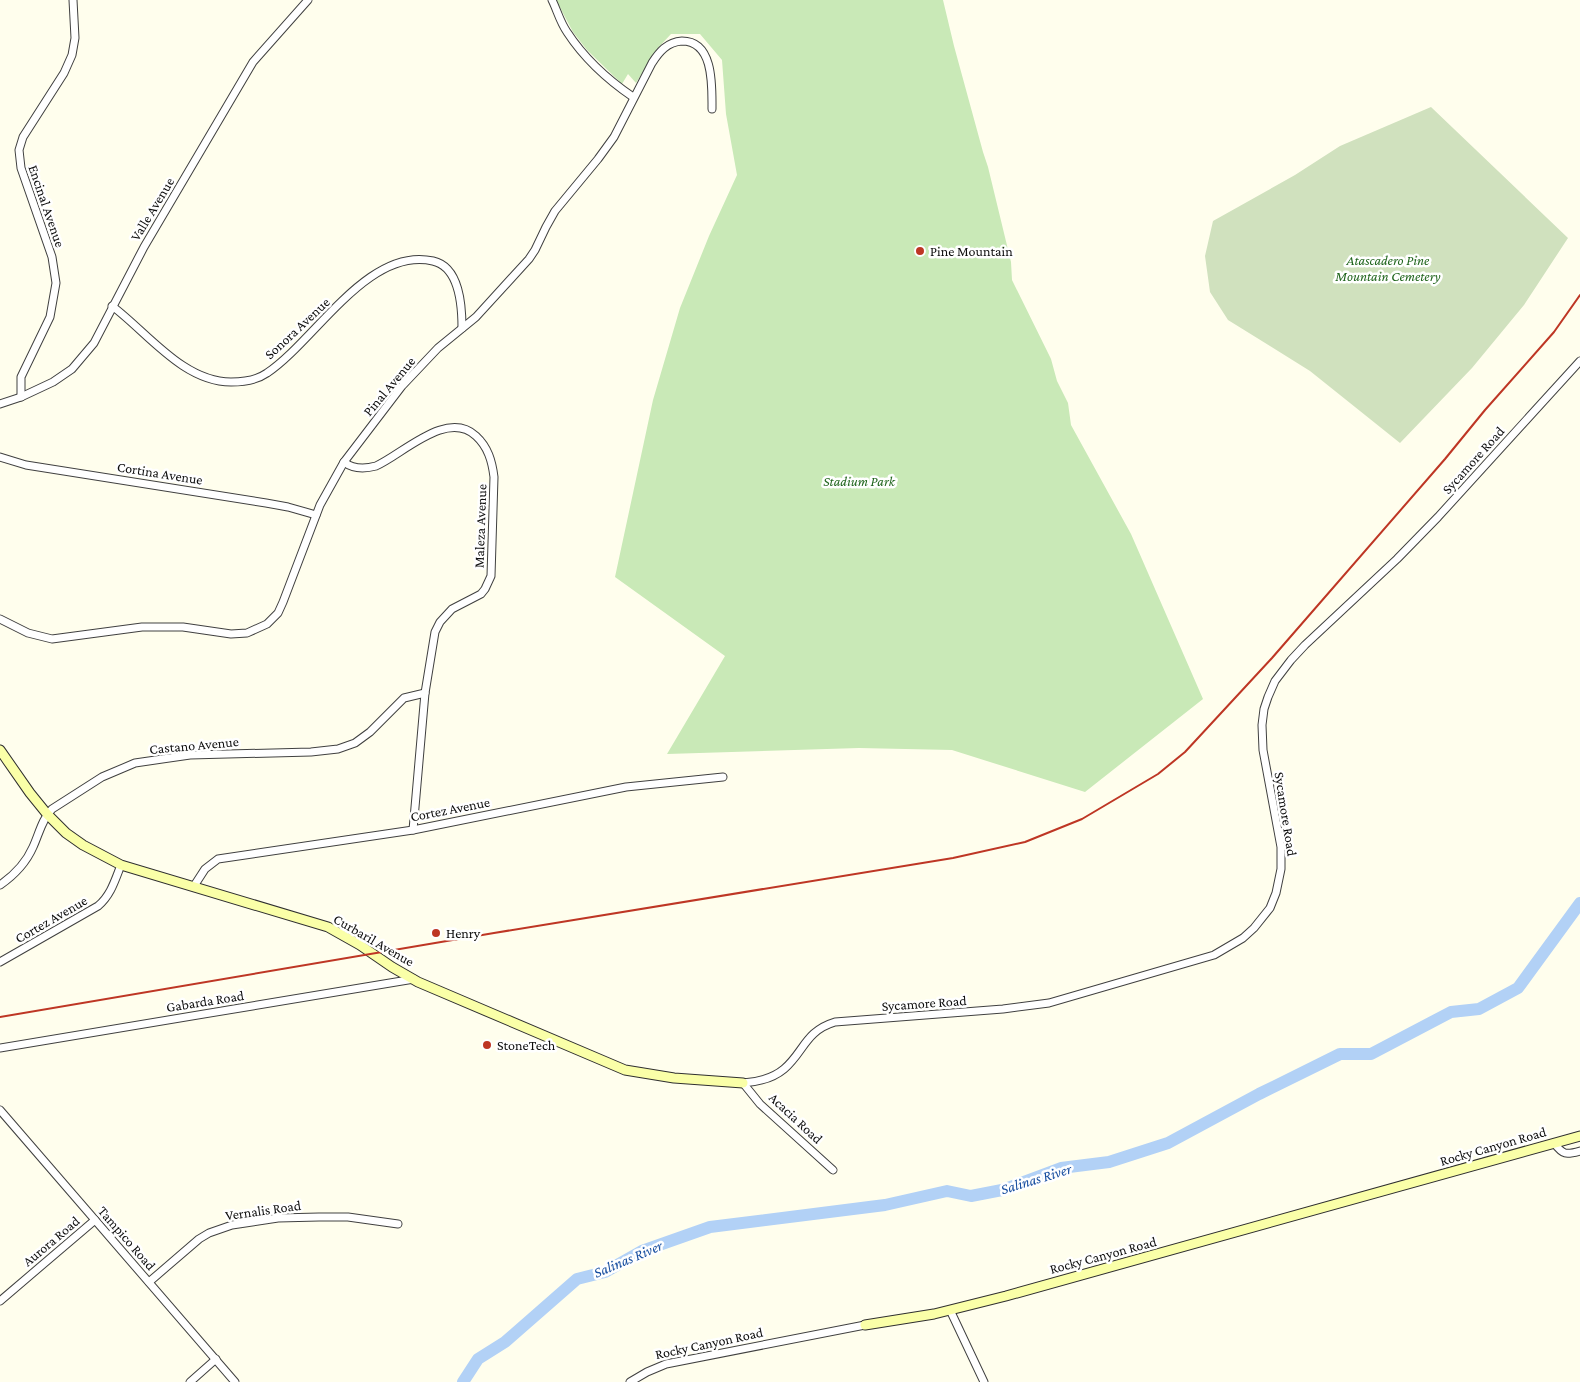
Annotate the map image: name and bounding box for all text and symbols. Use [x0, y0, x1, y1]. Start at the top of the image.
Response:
street label: Encinal Avenue [25, 163, 69, 249]
street label: Valle Avenue [127, 174, 177, 244]
place label: Pine Mountain [930, 243, 1013, 259]
marker: Pine Mountain [914, 245, 926, 257]
park label: Atascadero Pine Mountain Cemetery [1334, 252, 1441, 284]
street label: Sonora Avenue [261, 294, 333, 362]
street label: Pinal Avenue [360, 353, 418, 419]
street label: Sycamore Road [1439, 423, 1508, 497]
street label: Cortina Avenue [116, 458, 204, 488]
park label: Stadium Park [823, 473, 896, 489]
street label: Maleza Avenue [471, 484, 489, 568]
street label: Castano Avenue [149, 733, 239, 757]
street label: Sycamore Road [1271, 771, 1301, 858]
street label: Cortez Avenue [409, 793, 491, 825]
street label: Cortez Avenue [12, 892, 90, 946]
street label: Curbaril Avenue [331, 910, 417, 970]
place label: Henry [446, 925, 481, 941]
marker: Henry [430, 927, 442, 939]
street label: Gabarda Road [165, 987, 246, 1015]
street label: Sycamore Road [881, 992, 968, 1014]
place label: StoneTech [497, 1037, 556, 1053]
marker: StoneTech [481, 1039, 493, 1051]
street label: Acacia Road [766, 1089, 826, 1147]
street label: Rocky Canyon Road [1438, 1123, 1549, 1169]
water label: Salinas River [999, 1160, 1074, 1197]
street label: Vernalis Road [224, 1197, 303, 1223]
street label: Tampico Road [95, 1203, 160, 1274]
street label: Aurora Road [19, 1212, 83, 1269]
street label: Rocky Canyon Road [1048, 1233, 1159, 1277]
water label: Salinas River [591, 1237, 666, 1281]
street label: Rocky Canyon Road [654, 1324, 765, 1362]

